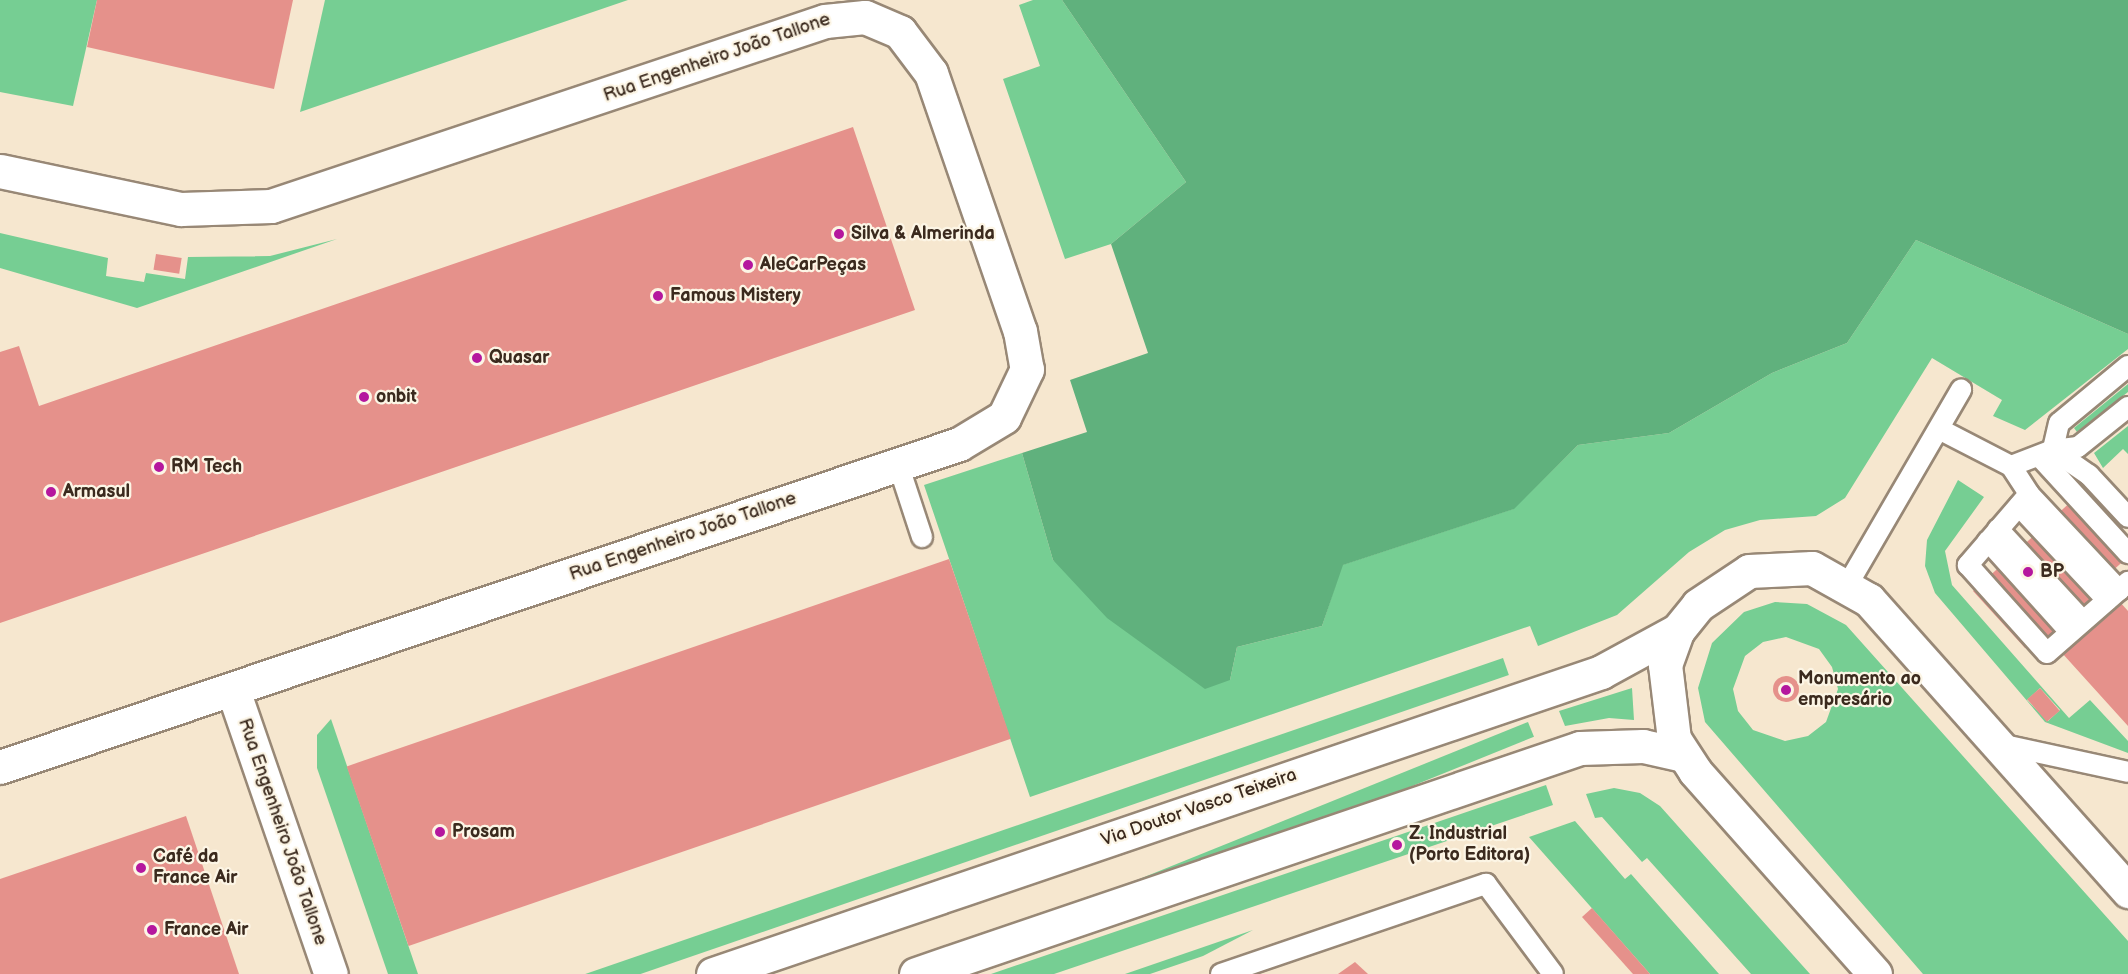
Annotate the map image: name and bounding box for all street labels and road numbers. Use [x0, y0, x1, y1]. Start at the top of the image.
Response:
street label: Rua Engenheiro João Tallone [600, 9, 834, 107]
street label: Rua Engenheiro João Tallone [566, 488, 800, 586]
street label: Rua Engenheiro João Tallone [233, 715, 331, 949]
street label: Via Doutor Vasco Teixeira [1098, 764, 1300, 852]

